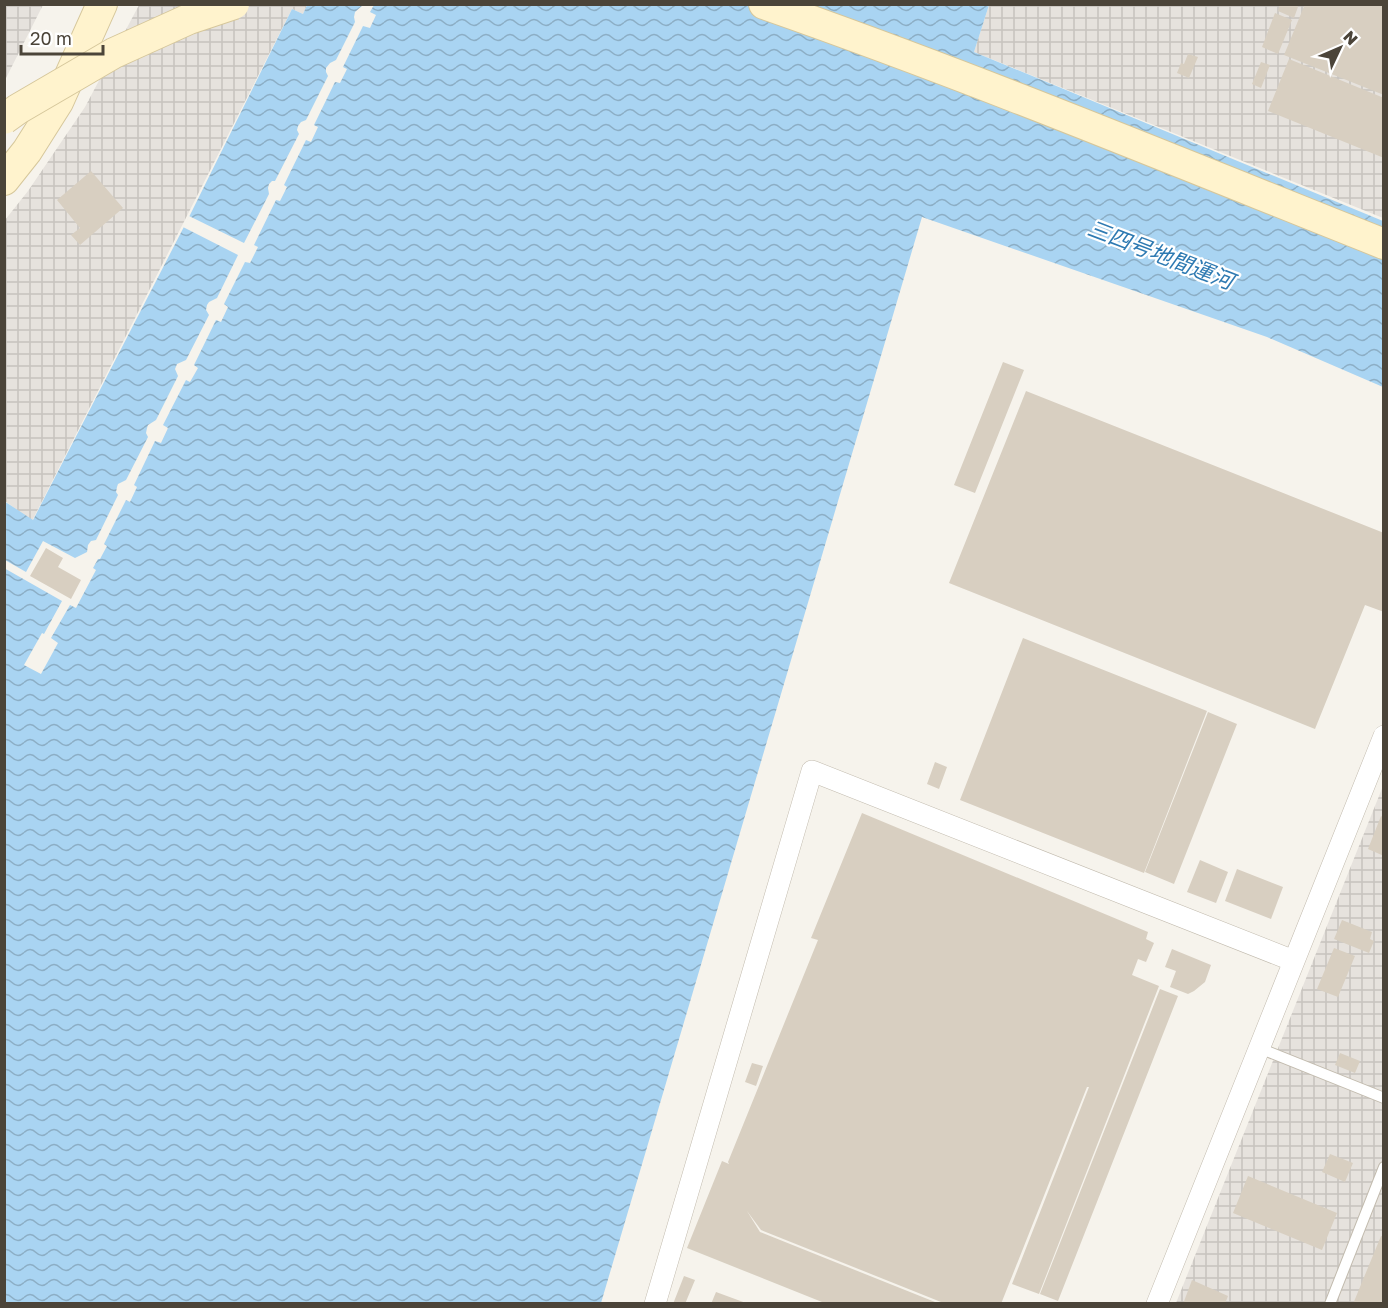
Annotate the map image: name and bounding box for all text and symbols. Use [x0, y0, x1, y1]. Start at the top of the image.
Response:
scale bar [21, 18, 104, 56]
north arrow [1310, 18, 1370, 78]
text: N [1339, 26, 1362, 49]
text: 20 m [30, 27, 72, 49]
water label: 三四号地間運河 [1084, 214, 1241, 296]

